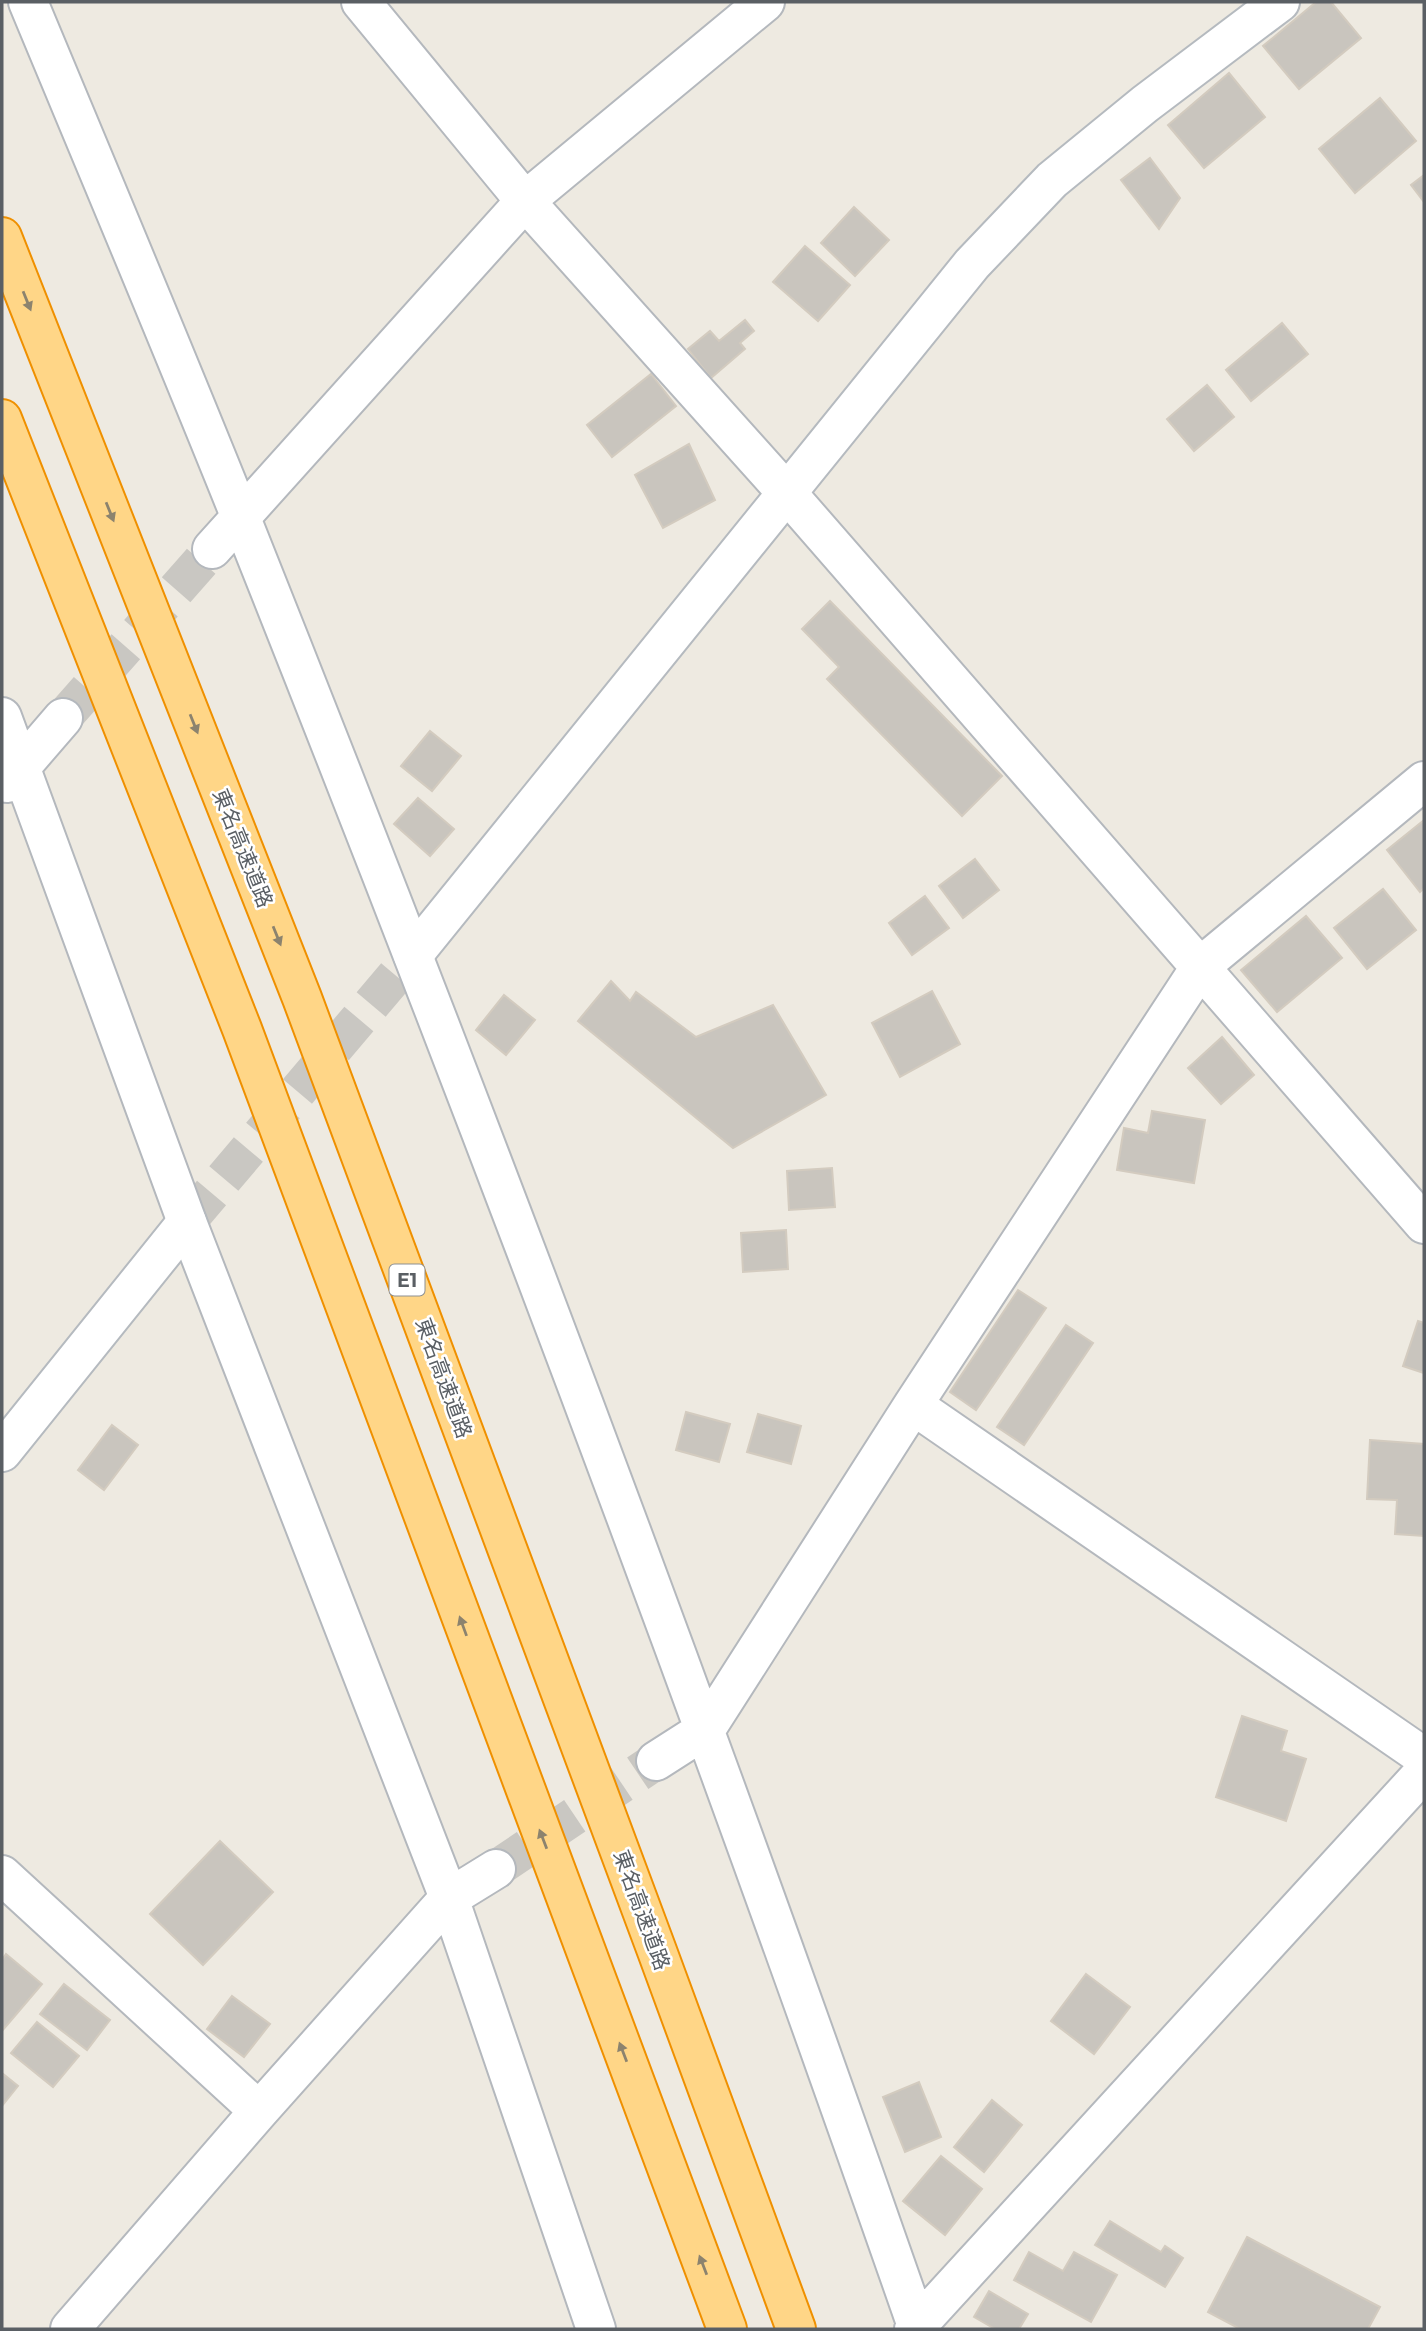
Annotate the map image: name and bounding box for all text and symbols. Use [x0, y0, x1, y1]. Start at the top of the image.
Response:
one-way arrow [21, 290, 32, 311]
one-way arrow [105, 502, 116, 523]
one-way arrow [188, 714, 199, 735]
street label: 東名高速道路 [208, 785, 278, 911]
one-way arrow [272, 925, 283, 946]
road number: E1 [390, 1264, 424, 1296]
street label: 東名高速道路 [411, 1315, 477, 1441]
one-way arrow [458, 1616, 469, 1637]
one-way arrow [537, 1829, 548, 1850]
street label: 東名高速道路 [609, 1847, 675, 1973]
one-way arrow [617, 2042, 628, 2063]
one-way arrow [697, 2255, 708, 2276]

